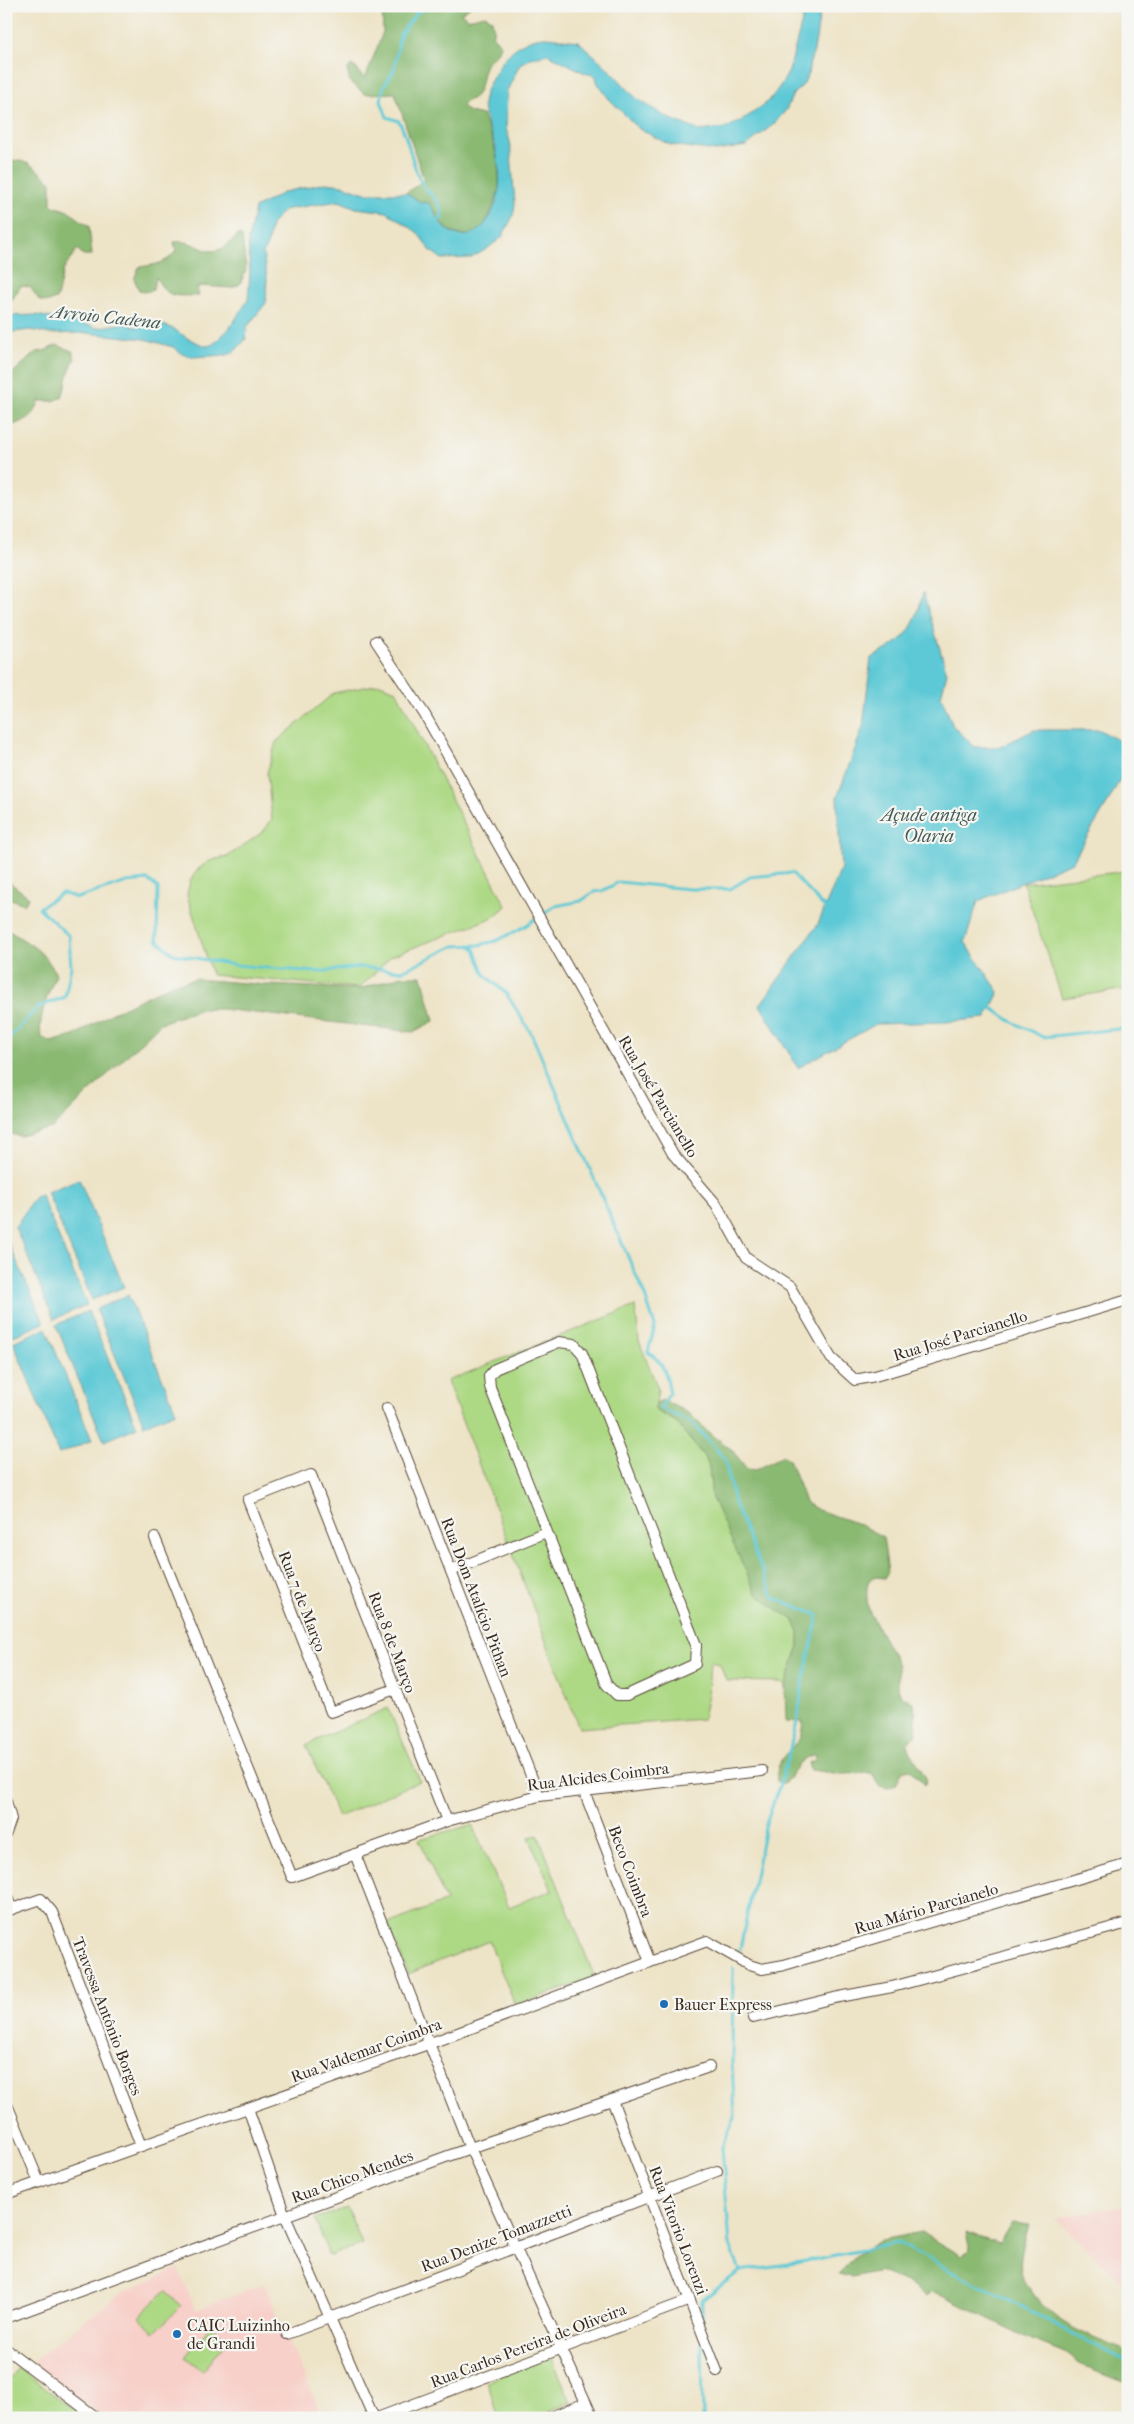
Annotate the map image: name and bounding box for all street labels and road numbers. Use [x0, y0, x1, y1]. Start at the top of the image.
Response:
street label: Rua José Parcianello [615, 1032, 703, 1161]
street label: Rua José Parcianello [891, 1306, 1029, 1365]
street label: Rua Dom Atalício Pithan [437, 1515, 516, 1680]
street label: Rua 7 de Março [275, 1548, 330, 1654]
street label: Rua 8 de Março [365, 1589, 421, 1695]
street label: Rua Alcides Coimbra [526, 1758, 671, 1795]
street label: Beco Coimbra [604, 1823, 657, 1920]
street label: Rua Mário Parcianelo [852, 1879, 1000, 1938]
street label: Travessa Antônio Borges [69, 1934, 147, 2098]
street label: Rua Valdemar Coimbra [288, 2014, 445, 2087]
street label: Rua Chico Mendes [289, 2146, 416, 2207]
street label: Rua Vitorio Lorenzi [645, 2163, 712, 2297]
street label: Rua Denize Tomazzetti [418, 2201, 575, 2276]
street label: Rua Carlos Pereira de Oliveira [428, 2299, 629, 2392]

